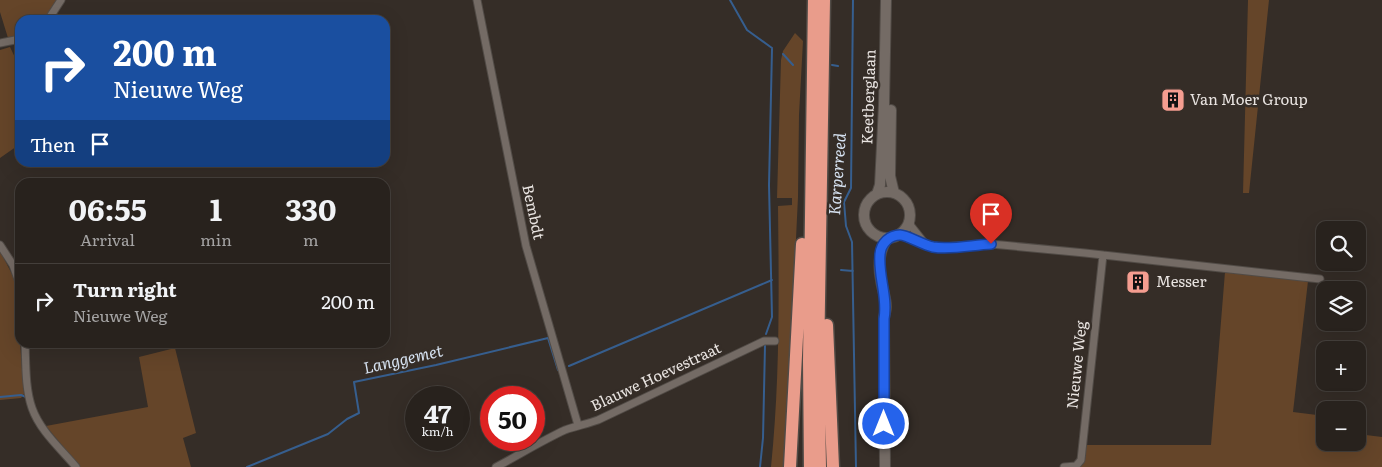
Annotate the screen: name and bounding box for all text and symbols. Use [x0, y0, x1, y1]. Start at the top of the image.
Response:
text: 200 m [113, 25, 217, 77]
icon: right [30, 35, 95, 100]
street label: Keetberglaan [854, 49, 881, 145]
text: Nieuwe Weg [113, 72, 243, 105]
building icon: Van Moer Group [1160, 87, 1186, 113]
place label: Van Moer Group [1190, 87, 1308, 110]
text: Then [30, 130, 76, 158]
icon: arrive [86, 130, 114, 158]
water label: Karperreed [821, 131, 851, 216]
street label: Bembdt [517, 182, 552, 241]
text: 06:55 [68, 186, 147, 230]
text: 1 [210, 186, 222, 230]
text: 330 [285, 186, 337, 230]
pin [970, 193, 1012, 244]
icon: arrive [977, 200, 1005, 228]
map controls [1316, 221, 1366, 451]
button: search [1316, 221, 1366, 271]
text: Arrival [80, 227, 135, 251]
text: min [200, 227, 232, 251]
text: m [303, 227, 319, 251]
building icon: Messer [1125, 269, 1151, 295]
place label: Messer [1156, 269, 1207, 292]
text: Turn right [73, 275, 177, 303]
button: layers [1316, 281, 1366, 331]
icon: right [30, 287, 58, 315]
text: 200 m [321, 287, 375, 315]
text: Nieuwe Weg [73, 303, 168, 327]
street label: Nieuwe Weg [1059, 319, 1092, 410]
street label: Blauwe Hoevestraat [586, 335, 724, 416]
water label: Langgemet [361, 337, 445, 379]
button: + [1316, 341, 1366, 391]
speed limit sign: 50 [480, 386, 545, 451]
text: 47 [424, 394, 451, 431]
position arrow [857, 397, 909, 449]
button: − [1316, 401, 1366, 451]
text: km/h [422, 422, 453, 440]

